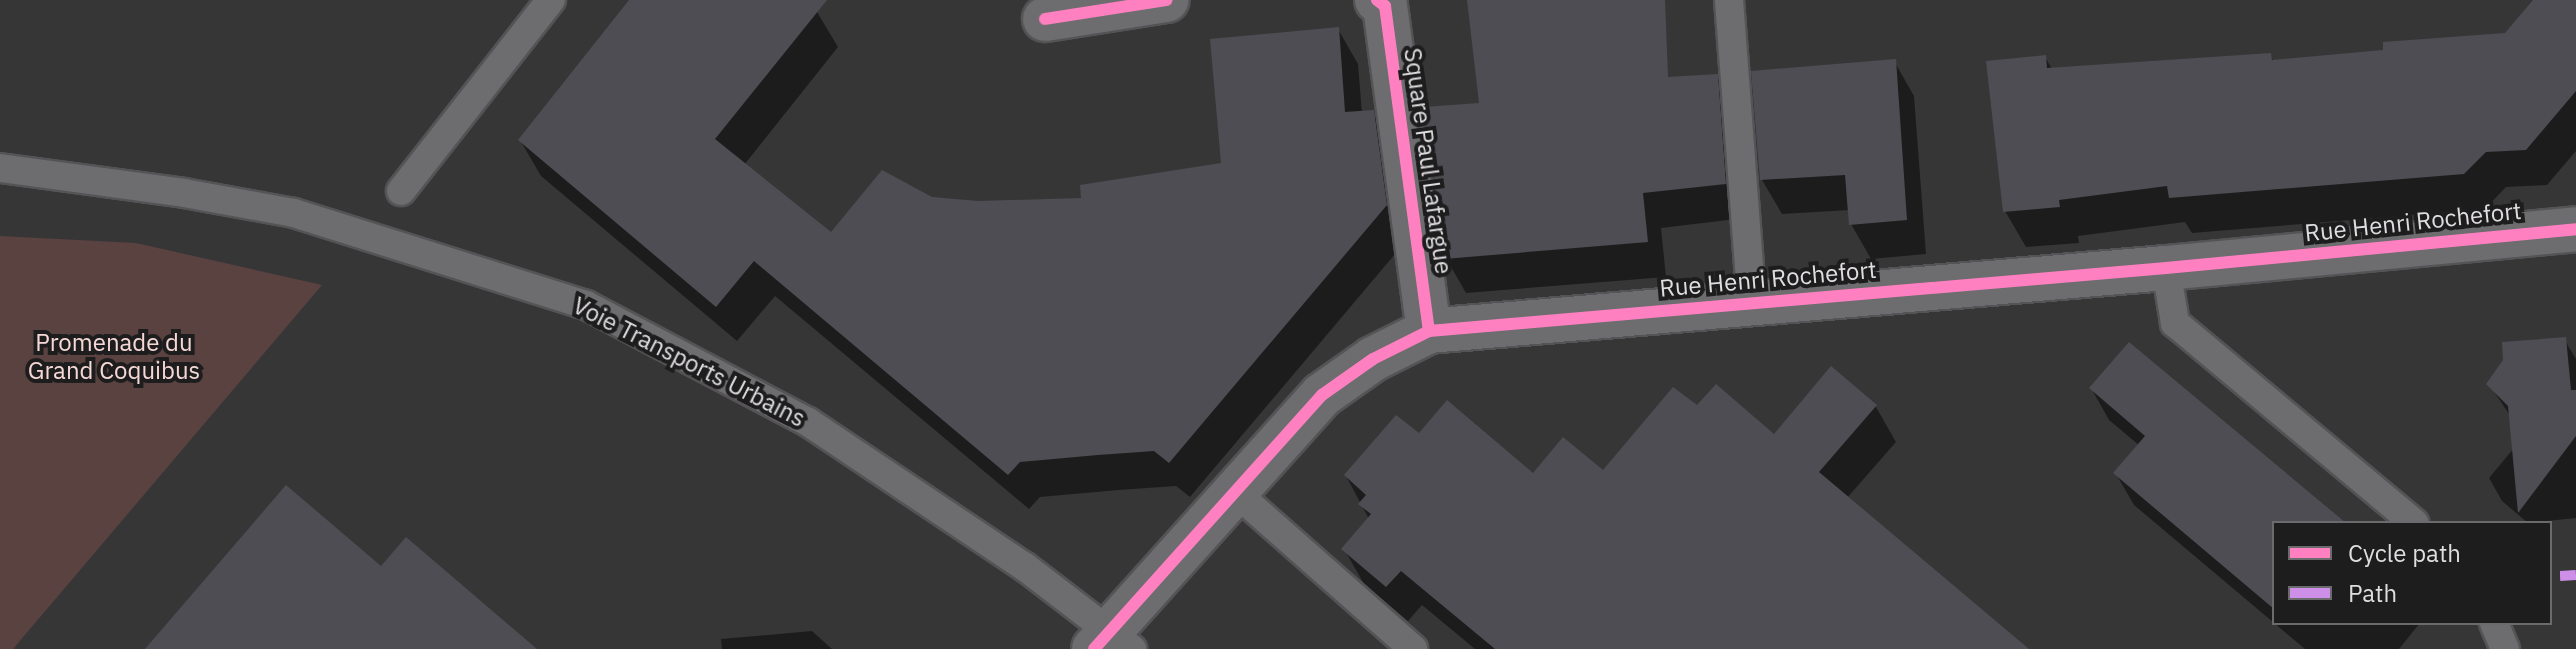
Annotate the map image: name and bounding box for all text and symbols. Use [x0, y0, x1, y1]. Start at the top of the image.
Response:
street label: Square Paul Lafargue [1398, 46, 1458, 276]
street label: Rue Henri Rochefort [2303, 196, 2523, 248]
street label: Rue Henri Rochefort [1658, 255, 1878, 303]
street label: Voie Transports Urbains [568, 291, 810, 433]
park label: Promenade du Grand Coquibus [28, 329, 200, 385]
legend [2272, 521, 2552, 625]
text: Cycle path [2348, 537, 2461, 569]
text: Path [2348, 577, 2397, 609]

